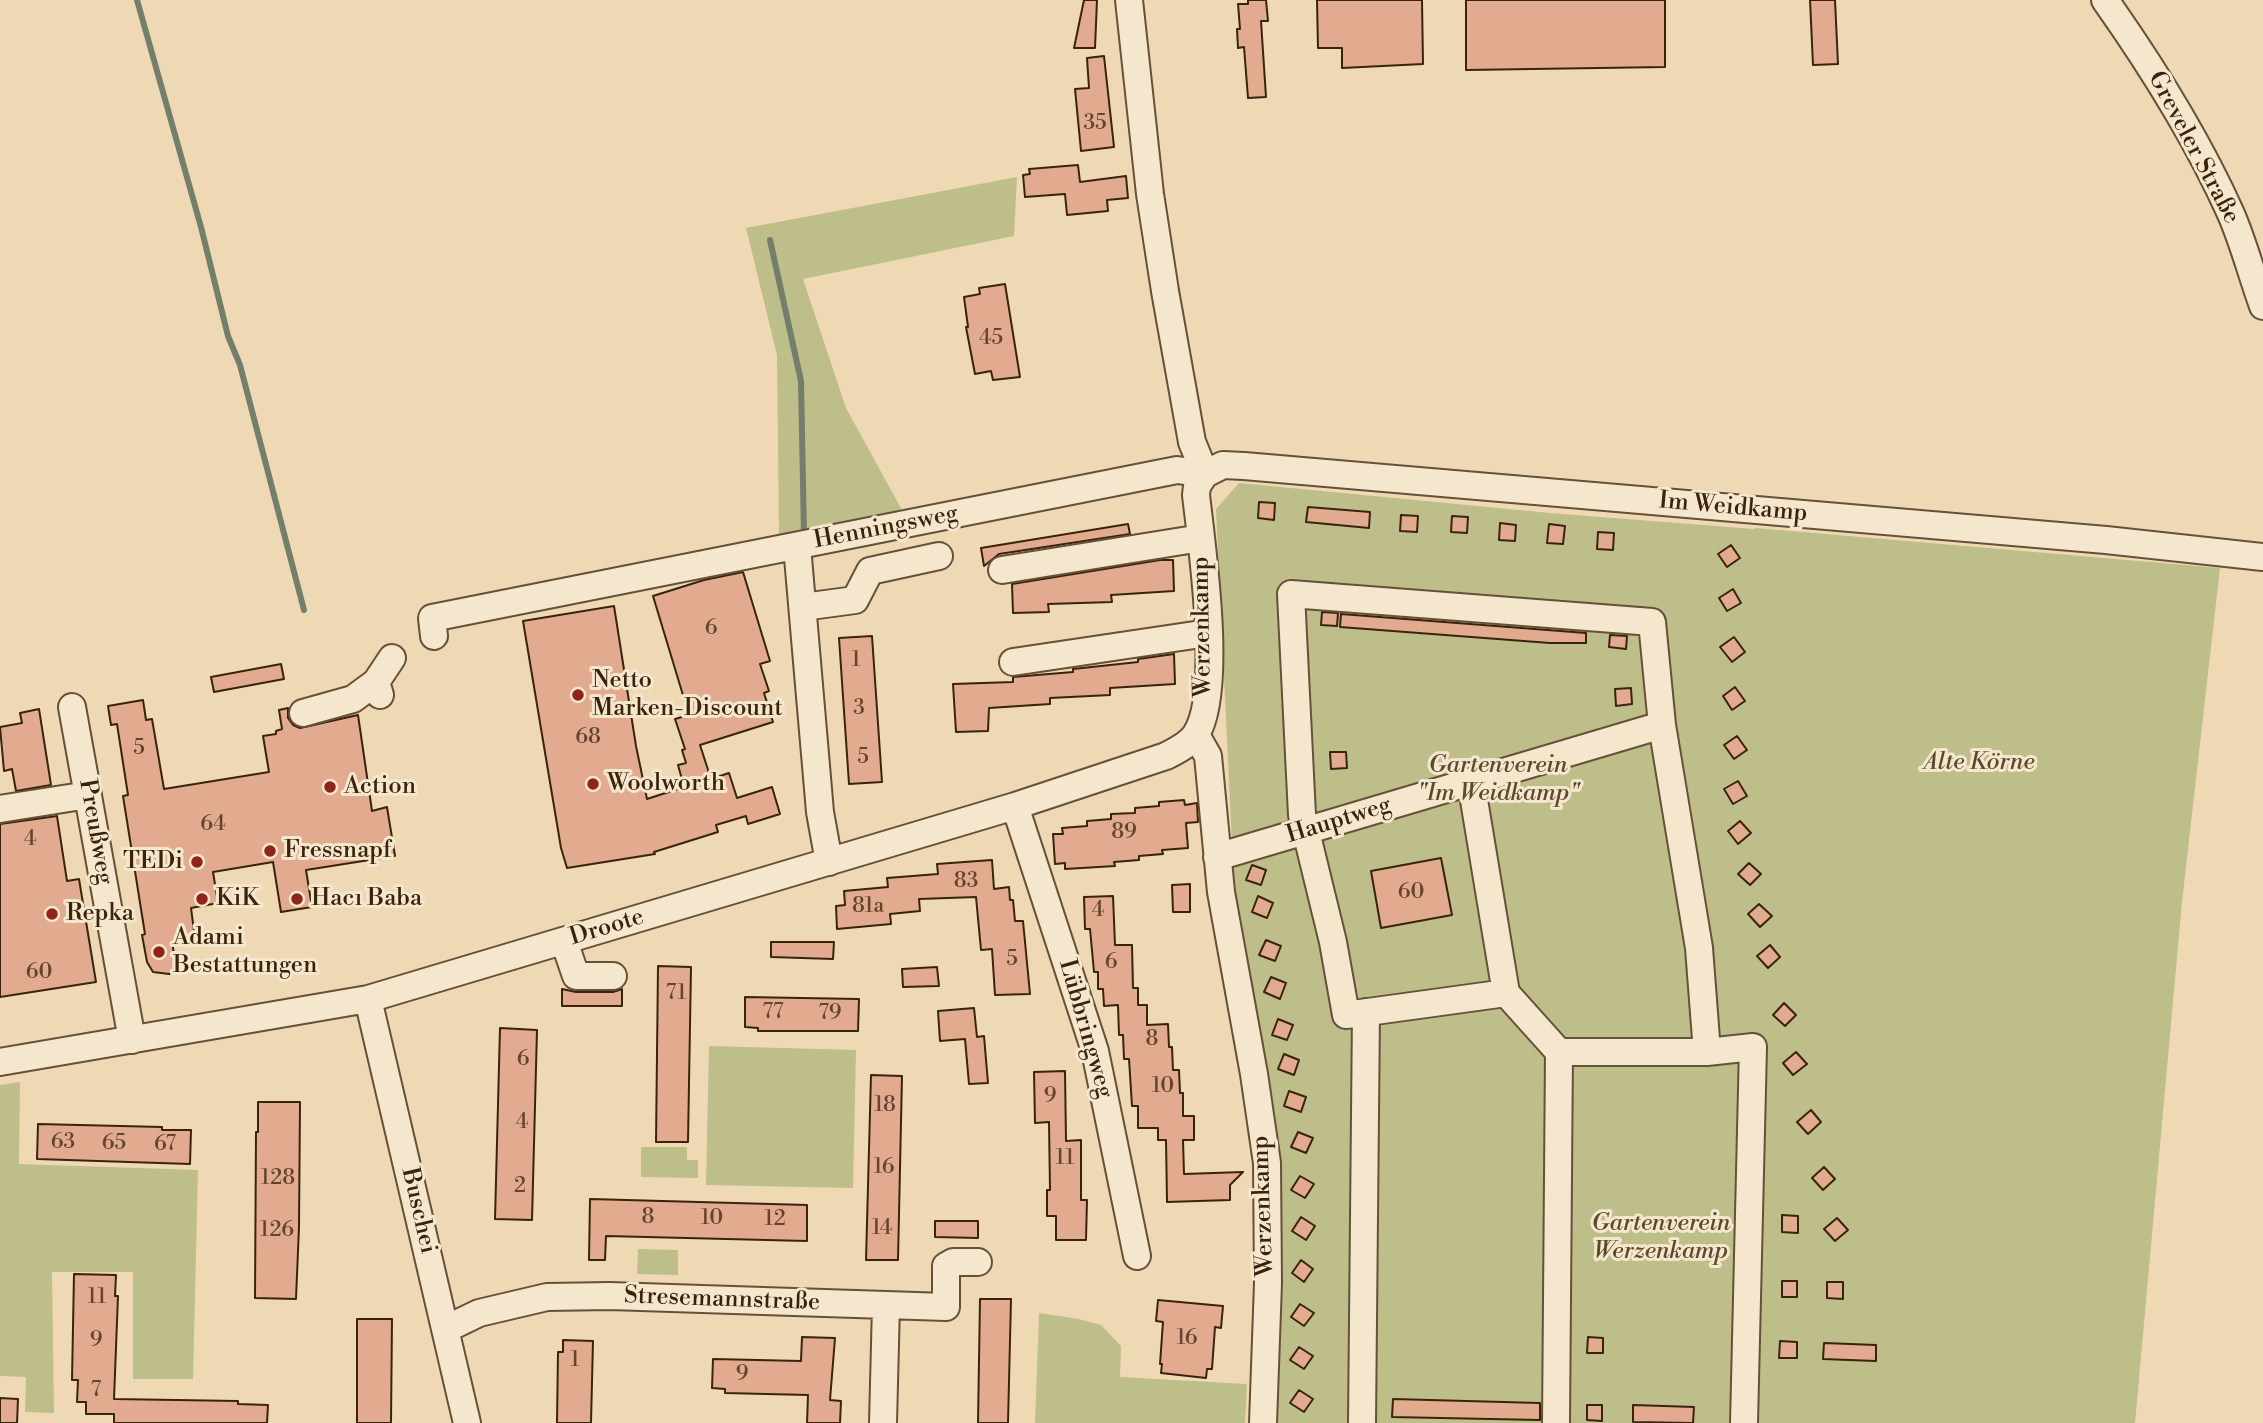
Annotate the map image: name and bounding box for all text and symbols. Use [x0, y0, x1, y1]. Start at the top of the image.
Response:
street label: Greveler Straße [2141, 67, 2245, 229]
house number: 35 [1083, 111, 1107, 137]
house number: 45 [979, 326, 1003, 352]
street label: Im Weidkamp [1657, 487, 1809, 529]
street label: Henningsweg [811, 500, 961, 556]
street label: Werzenkamp [1187, 556, 1219, 698]
house number: 6 [705, 616, 717, 642]
house number: 1 [851, 648, 861, 674]
place label: Netto Marken-Discount [592, 667, 783, 723]
marker: Netto Marken-Discount [570, 687, 586, 703]
house number: 3 [853, 696, 865, 722]
house number: 68 [575, 725, 601, 751]
house number: 5 [133, 736, 145, 762]
house number: 5 [857, 745, 869, 771]
park label: Alte Körne [1923, 749, 2035, 777]
park label: Gartenverein "Im Weidkamp" [1417, 752, 1579, 808]
place label: Woolworth [607, 770, 725, 798]
place label: Action [344, 773, 416, 801]
marker: Woolworth [585, 776, 601, 792]
street label: Preußweg [72, 777, 118, 887]
marker: Action [322, 779, 338, 795]
street label: Hauptweg [1283, 791, 1395, 851]
house number: 64 [200, 812, 226, 838]
house number: 89 [1111, 820, 1137, 846]
house number: 4 [24, 827, 36, 853]
place label: Fressnapf [284, 837, 392, 865]
marker: Fressnapf [262, 843, 278, 859]
place label: TEDi [123, 848, 183, 876]
marker: TEDi [189, 854, 205, 870]
house number: 83 [954, 869, 978, 895]
house number: 60 [1398, 880, 1424, 906]
place label: KiK [216, 885, 259, 913]
place label: Hacı Baba [311, 885, 422, 913]
marker: KiK [194, 891, 210, 907]
marker: Hacı Baba [289, 891, 305, 907]
house number: 81a [852, 894, 884, 920]
house number: 4 [1092, 898, 1104, 924]
place label: Repka [66, 900, 134, 928]
street label: Droote [566, 903, 648, 953]
marker: Repka [44, 906, 60, 922]
place label: Adami Bestattungen [173, 924, 317, 980]
marker: Adami Bestattungen [151, 944, 167, 960]
house number: 5 [1006, 947, 1018, 973]
house number: 6 [1105, 950, 1117, 976]
street label: Lübbringweg [1051, 956, 1119, 1102]
house number: 60 [26, 960, 52, 986]
house number: 71 [666, 981, 686, 1007]
house number: 77 [762, 1000, 784, 1026]
house number: 79 [819, 1001, 841, 1027]
house number: 8 [1146, 1027, 1158, 1053]
house number: 6 [517, 1047, 529, 1073]
house number: 10 [1152, 1074, 1174, 1100]
house number: 9 [1044, 1084, 1056, 1110]
house number: 18 [874, 1093, 896, 1119]
house number: 4 [516, 1110, 528, 1136]
house number: 63 [51, 1130, 75, 1156]
house number: 65 [102, 1131, 126, 1157]
house number: 67 [154, 1132, 176, 1158]
street label: Werzenkamp [1247, 1135, 1281, 1277]
house number: 11 [1056, 1146, 1074, 1172]
house number: 16 [873, 1155, 895, 1181]
street label: Buschei [394, 1165, 442, 1257]
house number: 128 [261, 1166, 295, 1192]
house number: 2 [514, 1174, 526, 1200]
house number: 8 [642, 1205, 654, 1231]
house number: 10 [701, 1206, 723, 1232]
house number: 12 [764, 1207, 786, 1233]
park label: Gartenverein Werzenkamp [1592, 1210, 1730, 1266]
house number: 14 [872, 1216, 892, 1242]
house number: 126 [260, 1218, 294, 1244]
street label: Stresemannstraße [623, 1282, 821, 1318]
house number: 11 [88, 1285, 106, 1311]
house number: 16 [1176, 1326, 1198, 1352]
house number: 9 [90, 1328, 102, 1354]
house number: 1 [570, 1348, 580, 1374]
house number: 9 [736, 1362, 748, 1388]
house number: 7 [91, 1378, 101, 1404]

